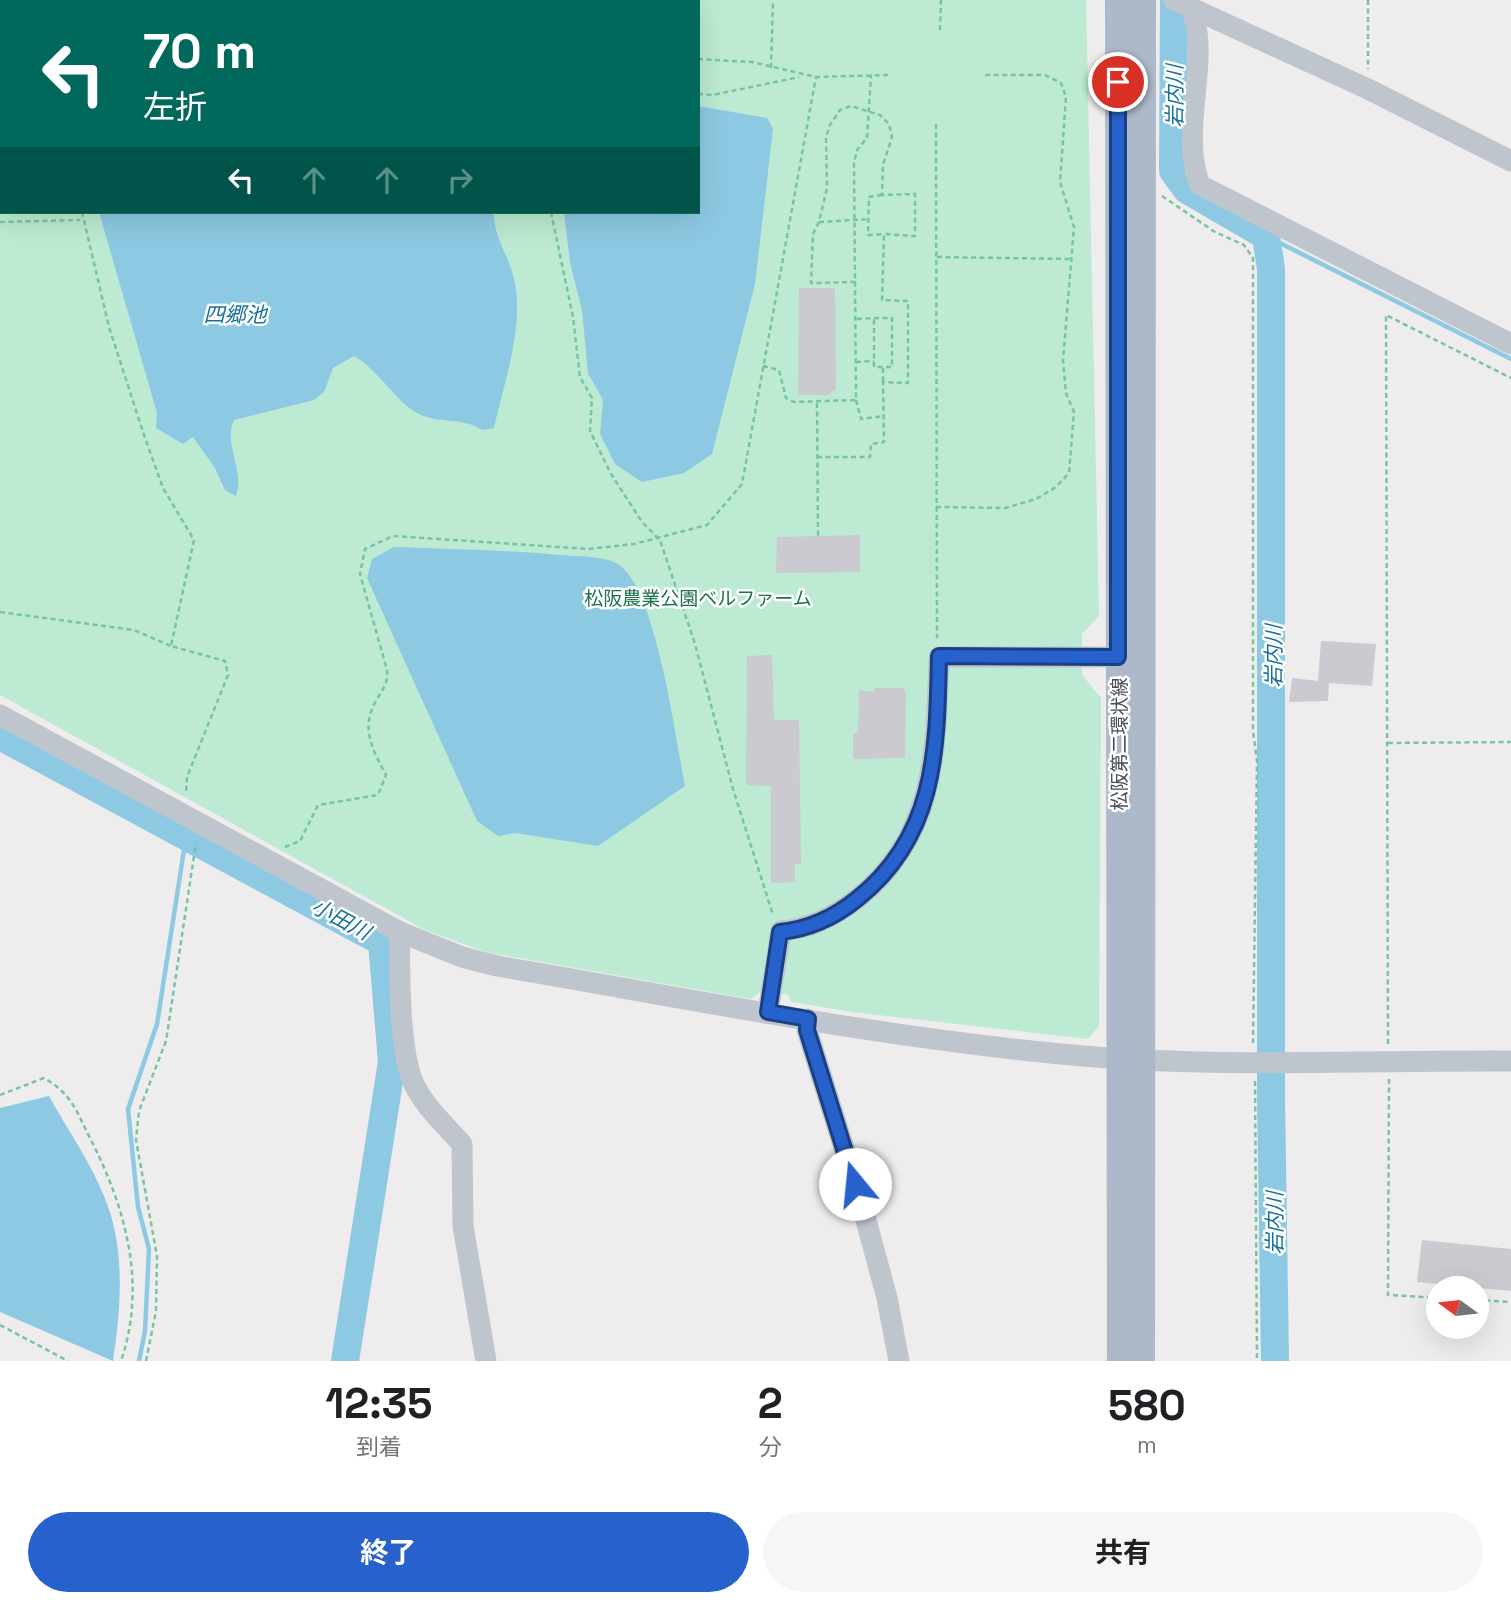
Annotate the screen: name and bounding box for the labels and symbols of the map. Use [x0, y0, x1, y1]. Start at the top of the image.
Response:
pin [1088, 52, 1148, 112]
water label: 岩内川 [1161, 63, 1188, 128]
water label: 四郷池 [204, 301, 268, 328]
park label: 松阪農業公園ベルファーム [584, 586, 812, 611]
water label: 岩内川 [1260, 623, 1287, 688]
street label: 松阪第二環状線 [1107, 677, 1132, 811]
water label: 小田川 [307, 892, 377, 947]
position arrow [818, 1147, 892, 1221]
water label: 岩内川 [1261, 1190, 1288, 1255]
north arrow [1426, 1276, 1489, 1339]

